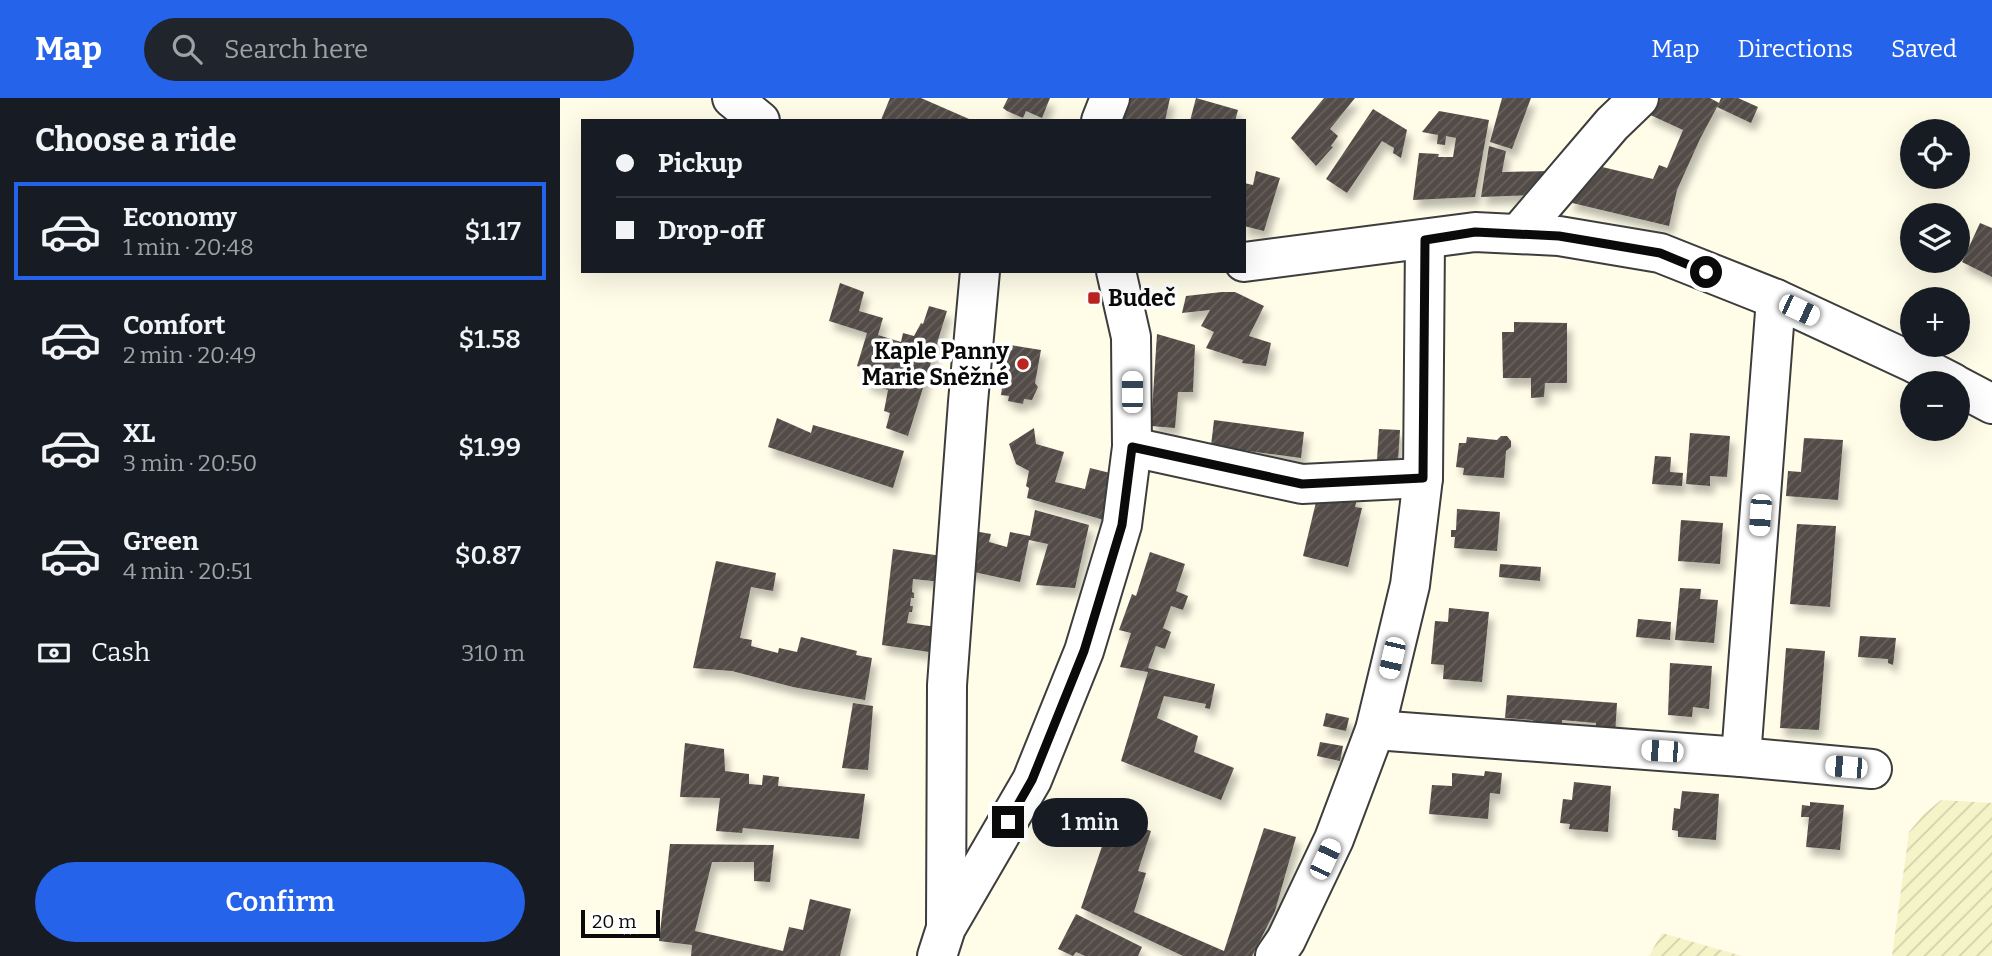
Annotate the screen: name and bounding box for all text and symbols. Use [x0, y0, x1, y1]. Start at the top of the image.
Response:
search box [144, 18, 634, 81]
text: Map [35, 29, 102, 69]
icon: search [168, 30, 206, 68]
text: Search here [224, 34, 368, 65]
text: Map [1651, 35, 1700, 63]
text: Directions [1738, 35, 1853, 63]
text: Saved [1891, 35, 1957, 63]
map controls [1900, 119, 1970, 441]
button: locate [1900, 119, 1970, 189]
text: Choose a ride [35, 121, 236, 159]
text: Pickup [658, 148, 743, 179]
icon: car [39, 200, 102, 263]
text: Economy [123, 202, 237, 233]
button: layers [1900, 203, 1970, 273]
text: Drop-off [658, 215, 764, 246]
text: $1.17 [464, 216, 521, 247]
text: 1 min · 20:48 [123, 233, 254, 261]
route start [1690, 256, 1722, 288]
place label: Budeč [1108, 284, 1176, 312]
button: + [1900, 287, 1970, 357]
marker: Budeč [1086, 290, 1102, 306]
car [1776, 292, 1823, 328]
icon: car [39, 308, 102, 371]
text: Comfort [123, 310, 226, 341]
text: $1.58 [458, 324, 521, 355]
place label: Kaple Panny Marie Sněžné [862, 337, 1009, 391]
text: 2 min · 20:49 [123, 341, 257, 369]
marker: Kaple Panny Marie Sněžné [1015, 356, 1031, 372]
car [1122, 371, 1143, 413]
button: − [1900, 371, 1970, 441]
icon: car [39, 416, 102, 479]
text: XL [123, 418, 155, 449]
text: $1.99 [458, 432, 521, 463]
text: 3 min · 20:50 [123, 449, 257, 477]
car [1749, 493, 1772, 537]
icon: car [39, 524, 102, 587]
text: Green [123, 526, 199, 557]
text: $0.87 [455, 540, 521, 571]
text: 4 min · 20:51 [123, 557, 252, 585]
icon: cash [35, 634, 73, 672]
car [1378, 635, 1407, 681]
text: Cash [91, 637, 150, 668]
text: 310 m [461, 639, 525, 667]
car [1641, 739, 1684, 763]
car [1825, 755, 1868, 779]
callout: 1 min [1032, 798, 1148, 846]
route end [992, 806, 1024, 838]
text: 1 min [1061, 808, 1119, 836]
car [1307, 836, 1344, 882]
button: Confirm [35, 862, 525, 942]
scale bar [581, 907, 660, 939]
text: 20 m [592, 910, 636, 933]

